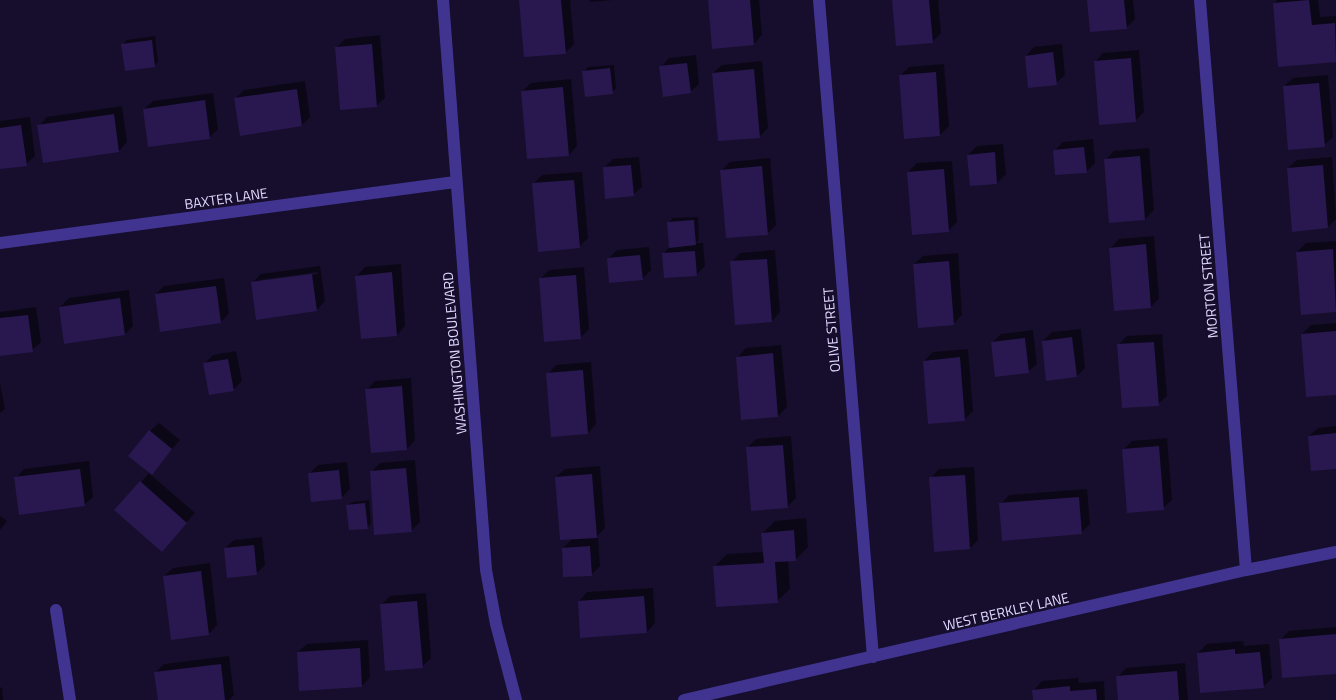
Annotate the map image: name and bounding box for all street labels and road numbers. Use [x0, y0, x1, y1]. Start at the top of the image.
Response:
street label: BAXTER LANE [183, 182, 269, 214]
street label: MORTON STREET [1193, 232, 1223, 339]
street label: WASHINGTON BOULEVARD [436, 271, 472, 435]
street label: OLIVE STREET [817, 286, 845, 373]
street label: WEST BERKLEY LANE [941, 586, 1071, 636]

